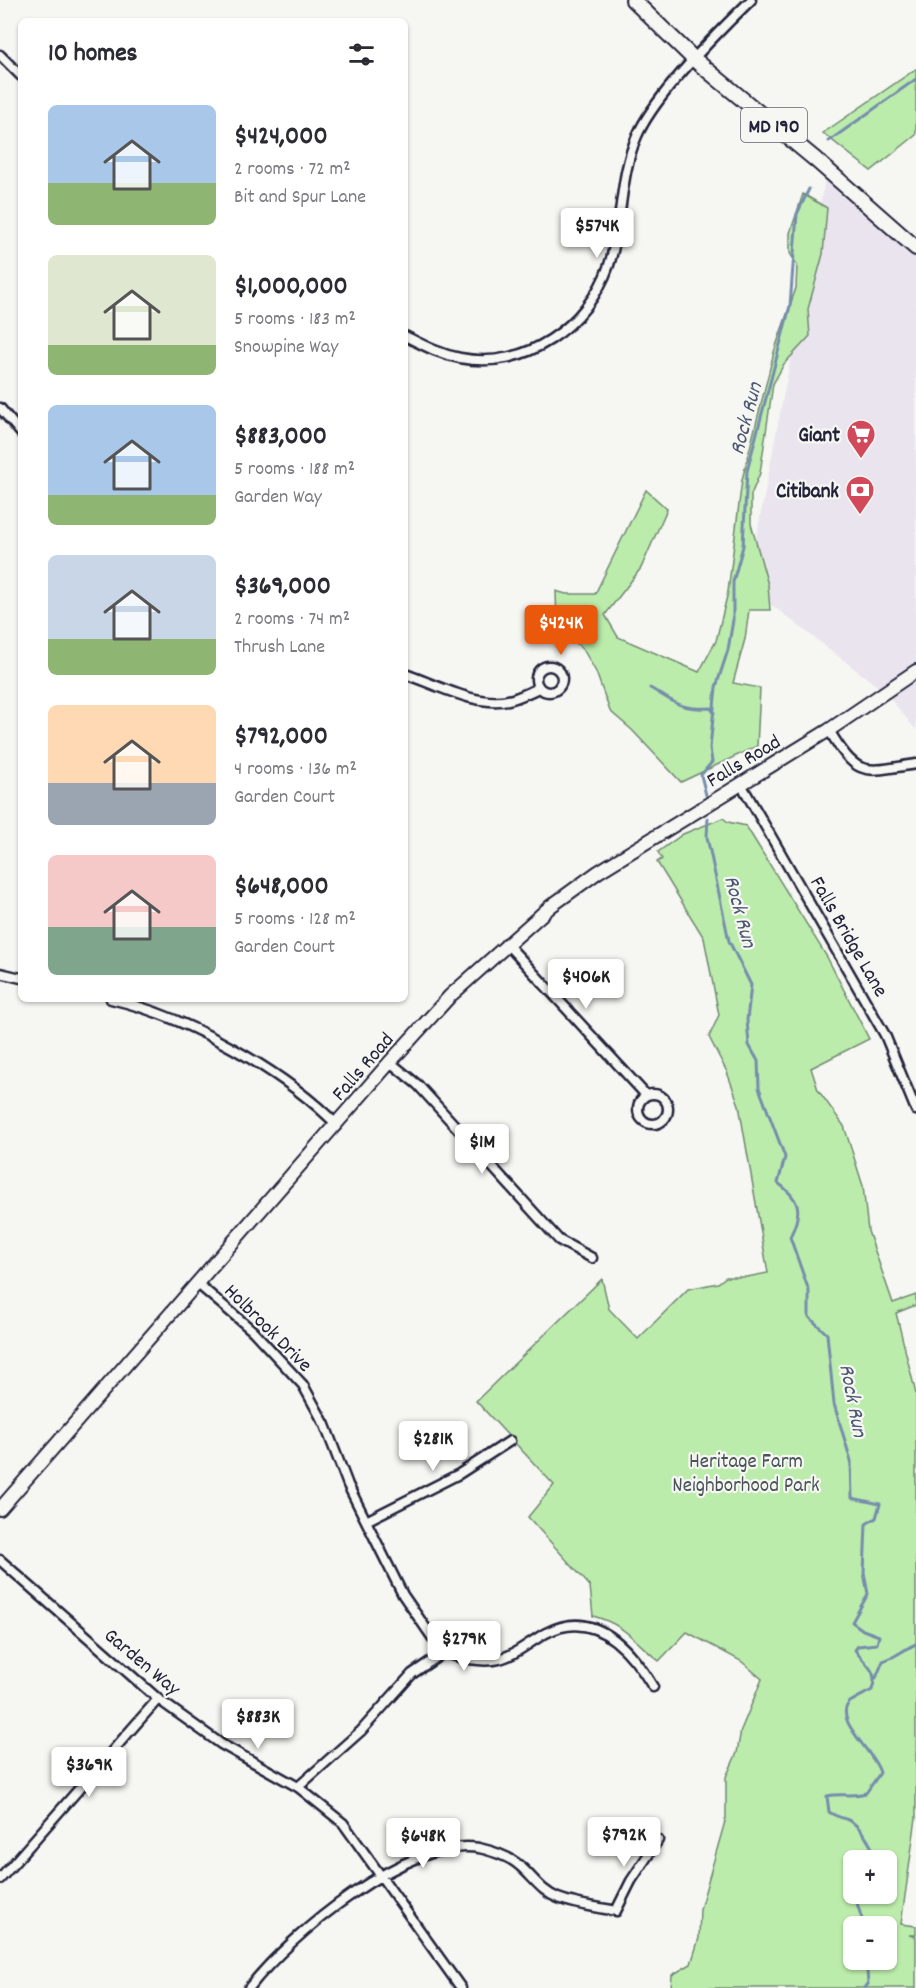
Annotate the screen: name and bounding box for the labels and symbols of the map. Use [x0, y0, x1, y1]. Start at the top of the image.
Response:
road number: MD 190 [741, 108, 807, 142]
pin: $574K [555, 208, 639, 259]
water label: Rock Run [723, 378, 772, 459]
supermarket icon: Giant [845, 418, 877, 460]
place label: Giant [798, 422, 840, 452]
bank icon: Citibank [844, 474, 876, 516]
place label: Citibank [776, 478, 839, 508]
pin: $424K [519, 605, 603, 656]
street label: Falls Road [702, 729, 787, 797]
water label: Rock Run [714, 872, 763, 952]
street label: Falls Bridge Lane [801, 872, 894, 1003]
pin: $406K [544, 959, 628, 1010]
street label: Falls Road [326, 1027, 403, 1109]
pin: $1M [453, 1124, 511, 1175]
street label: Holbrook Drive [216, 1278, 318, 1380]
water label: Rock Run [829, 1361, 874, 1441]
pin: $281K [391, 1421, 475, 1472]
park label: Heritage Farm Neighborhood Park [672, 1448, 820, 1502]
pin: $279K [422, 1621, 506, 1672]
street label: Garden Way [96, 1622, 186, 1705]
pin: $883K [216, 1699, 300, 1750]
pin: $369K [47, 1747, 131, 1798]
pin: $792K [582, 1817, 666, 1868]
pin: $648K [381, 1818, 465, 1869]

